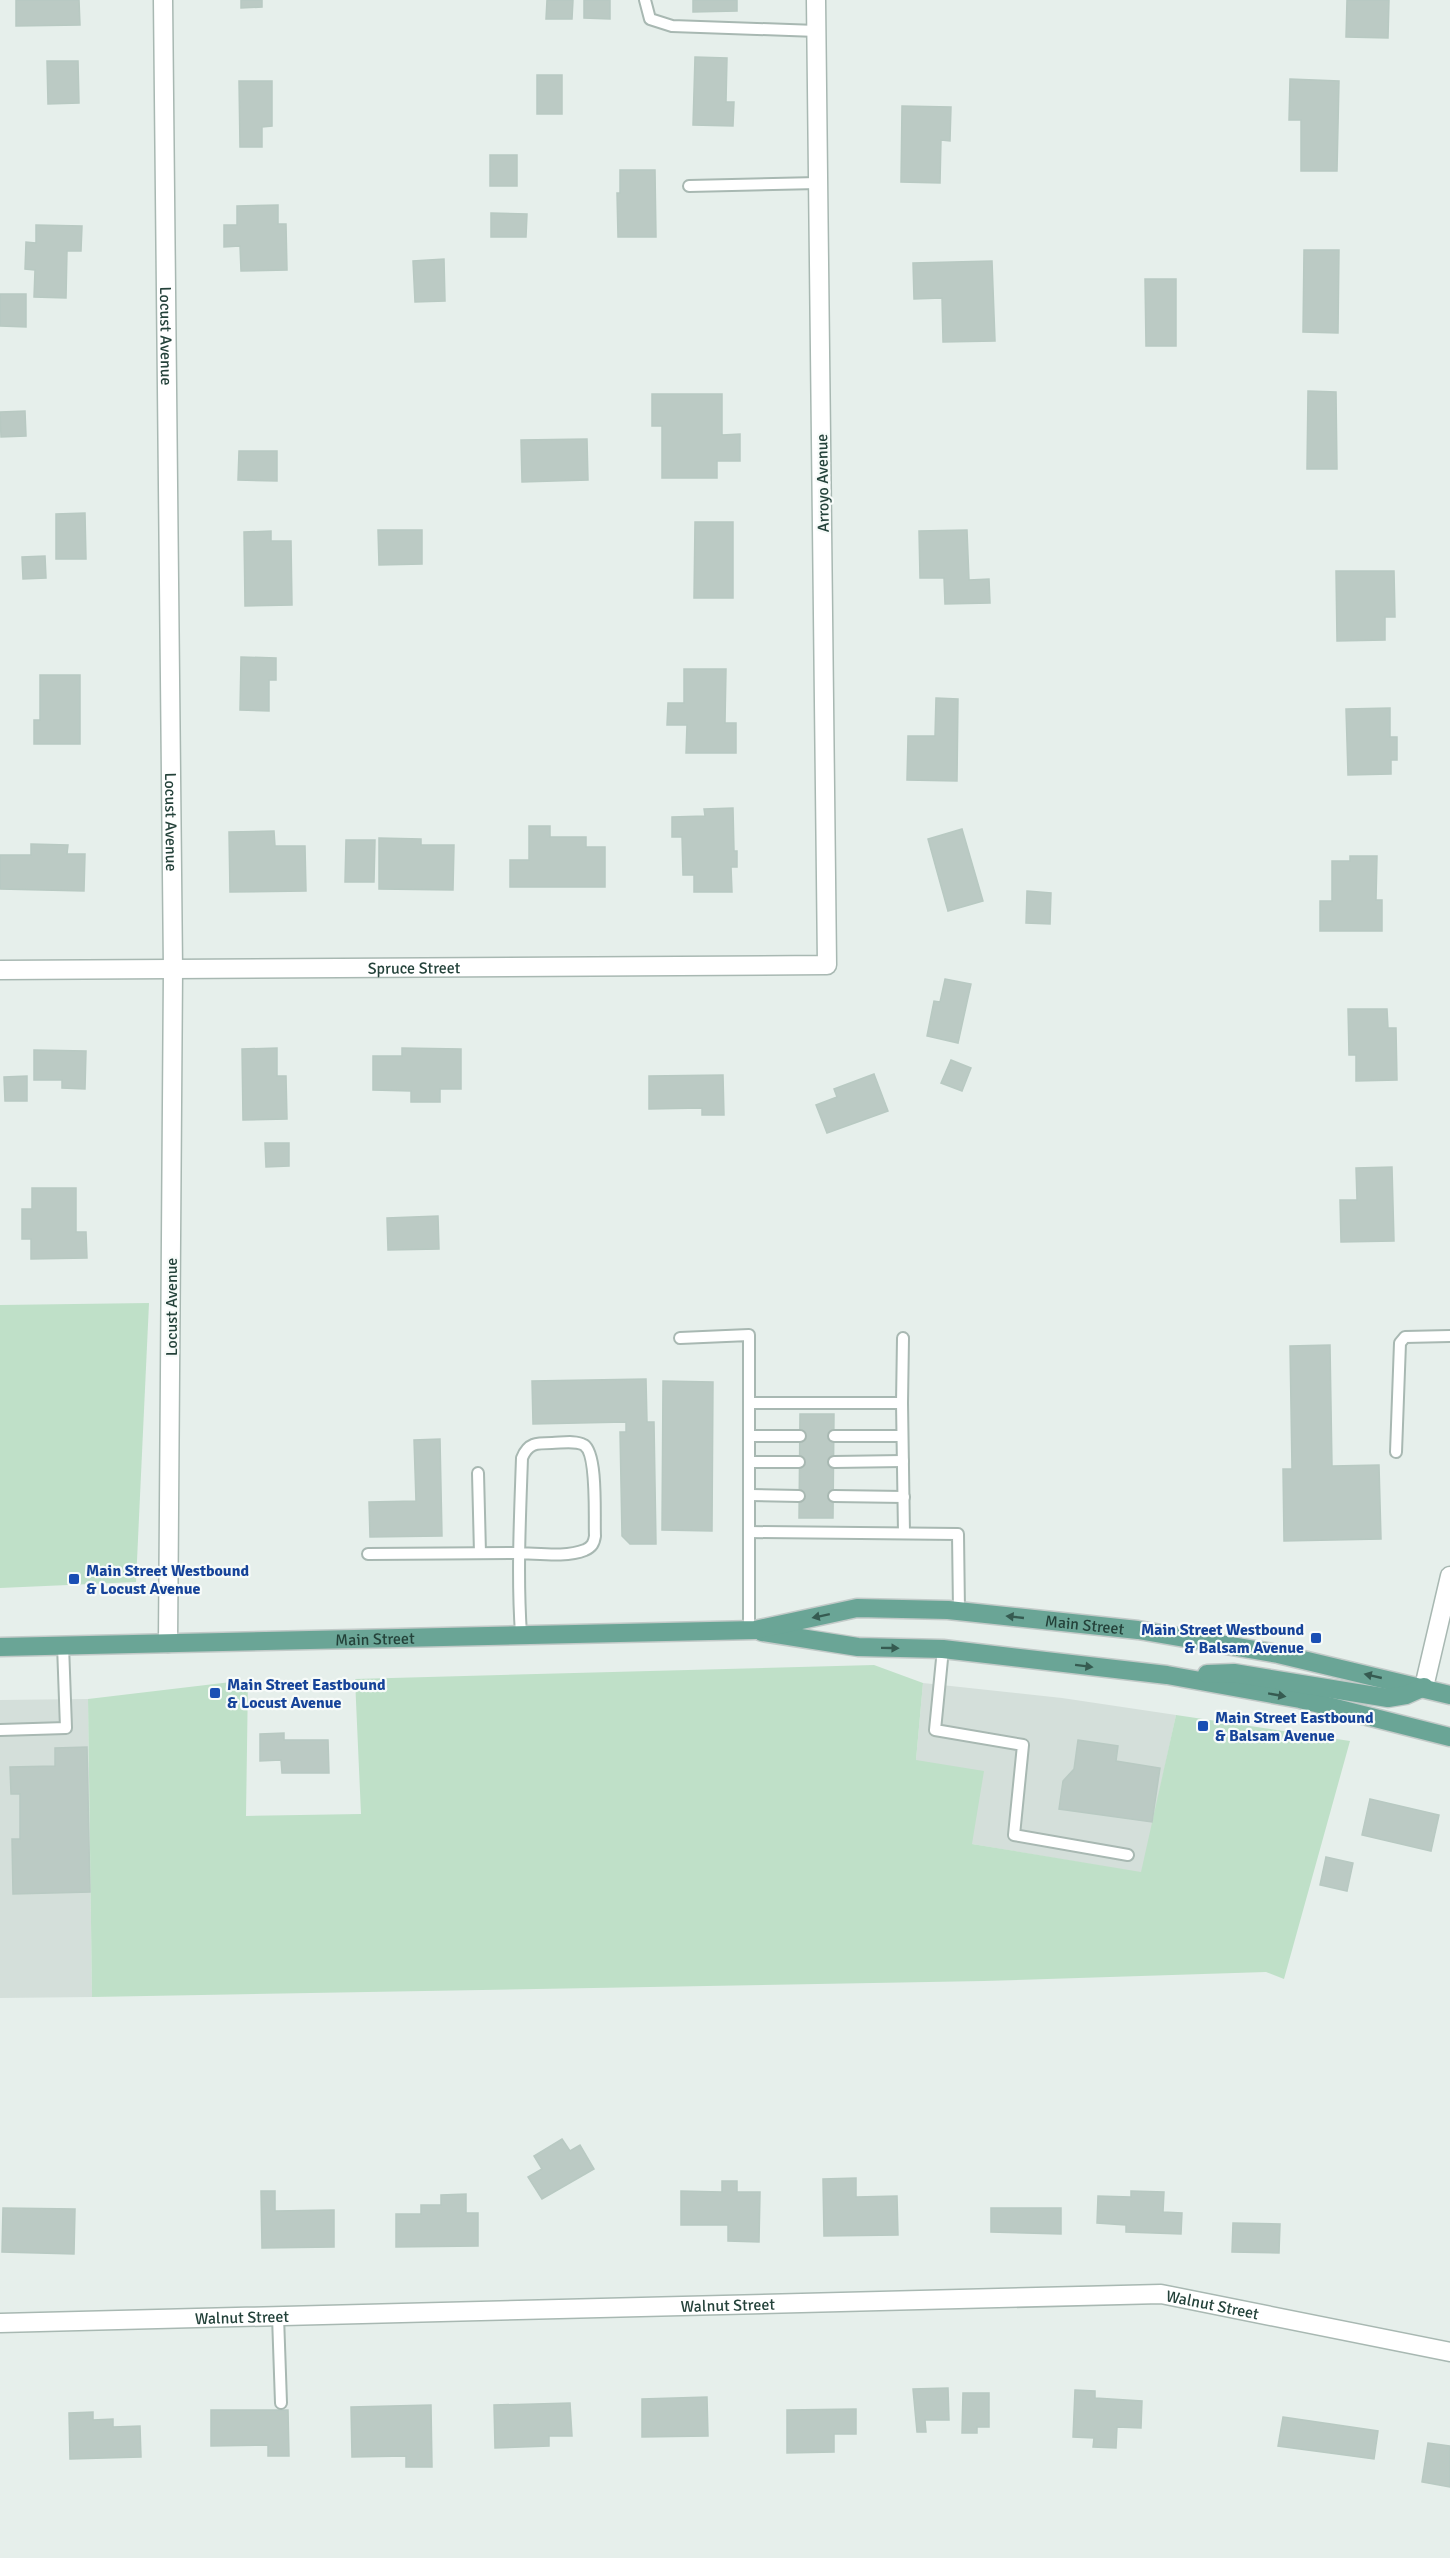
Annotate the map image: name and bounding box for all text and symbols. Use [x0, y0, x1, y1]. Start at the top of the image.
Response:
street label: Locust Avenue [155, 286, 176, 386]
street label: Arroyo Avenue [812, 434, 834, 532]
street label: Locust Avenue [160, 772, 181, 871]
street label: Spruce Street [368, 958, 461, 979]
street label: Locust Avenue [162, 1258, 182, 1356]
place label: Main Street Westbound & Locust Avenue [86, 1561, 249, 1599]
marker: Main Street Westbound & Locust Avenue [67, 1572, 81, 1586]
one-way arrow [812, 1611, 831, 1621]
street label: Main Street [1044, 1611, 1126, 1640]
one-way arrow [1006, 1613, 1025, 1622]
place label: Main Street Westbound & Balsam Avenue [1141, 1620, 1304, 1658]
street label: Main Street [335, 1629, 415, 1650]
marker: Main Street Westbound & Balsam Avenue [1309, 1631, 1323, 1645]
one-way arrow [880, 1643, 899, 1653]
one-way arrow [1075, 1661, 1094, 1670]
one-way arrow [1363, 1671, 1382, 1680]
place label: Main Street Eastbound & Locust Avenue [227, 1675, 386, 1713]
marker: Main Street Eastbound & Locust Avenue [208, 1686, 222, 1700]
one-way arrow [1267, 1690, 1286, 1699]
place label: Main Street Eastbound & Balsam Avenue [1215, 1708, 1374, 1746]
marker: Main Street Eastbound & Balsam Avenue [1196, 1719, 1210, 1733]
street label: Walnut Street [1164, 2286, 1261, 2324]
street label: Walnut Street [680, 2295, 776, 2317]
street label: Walnut Street [195, 2307, 290, 2329]

